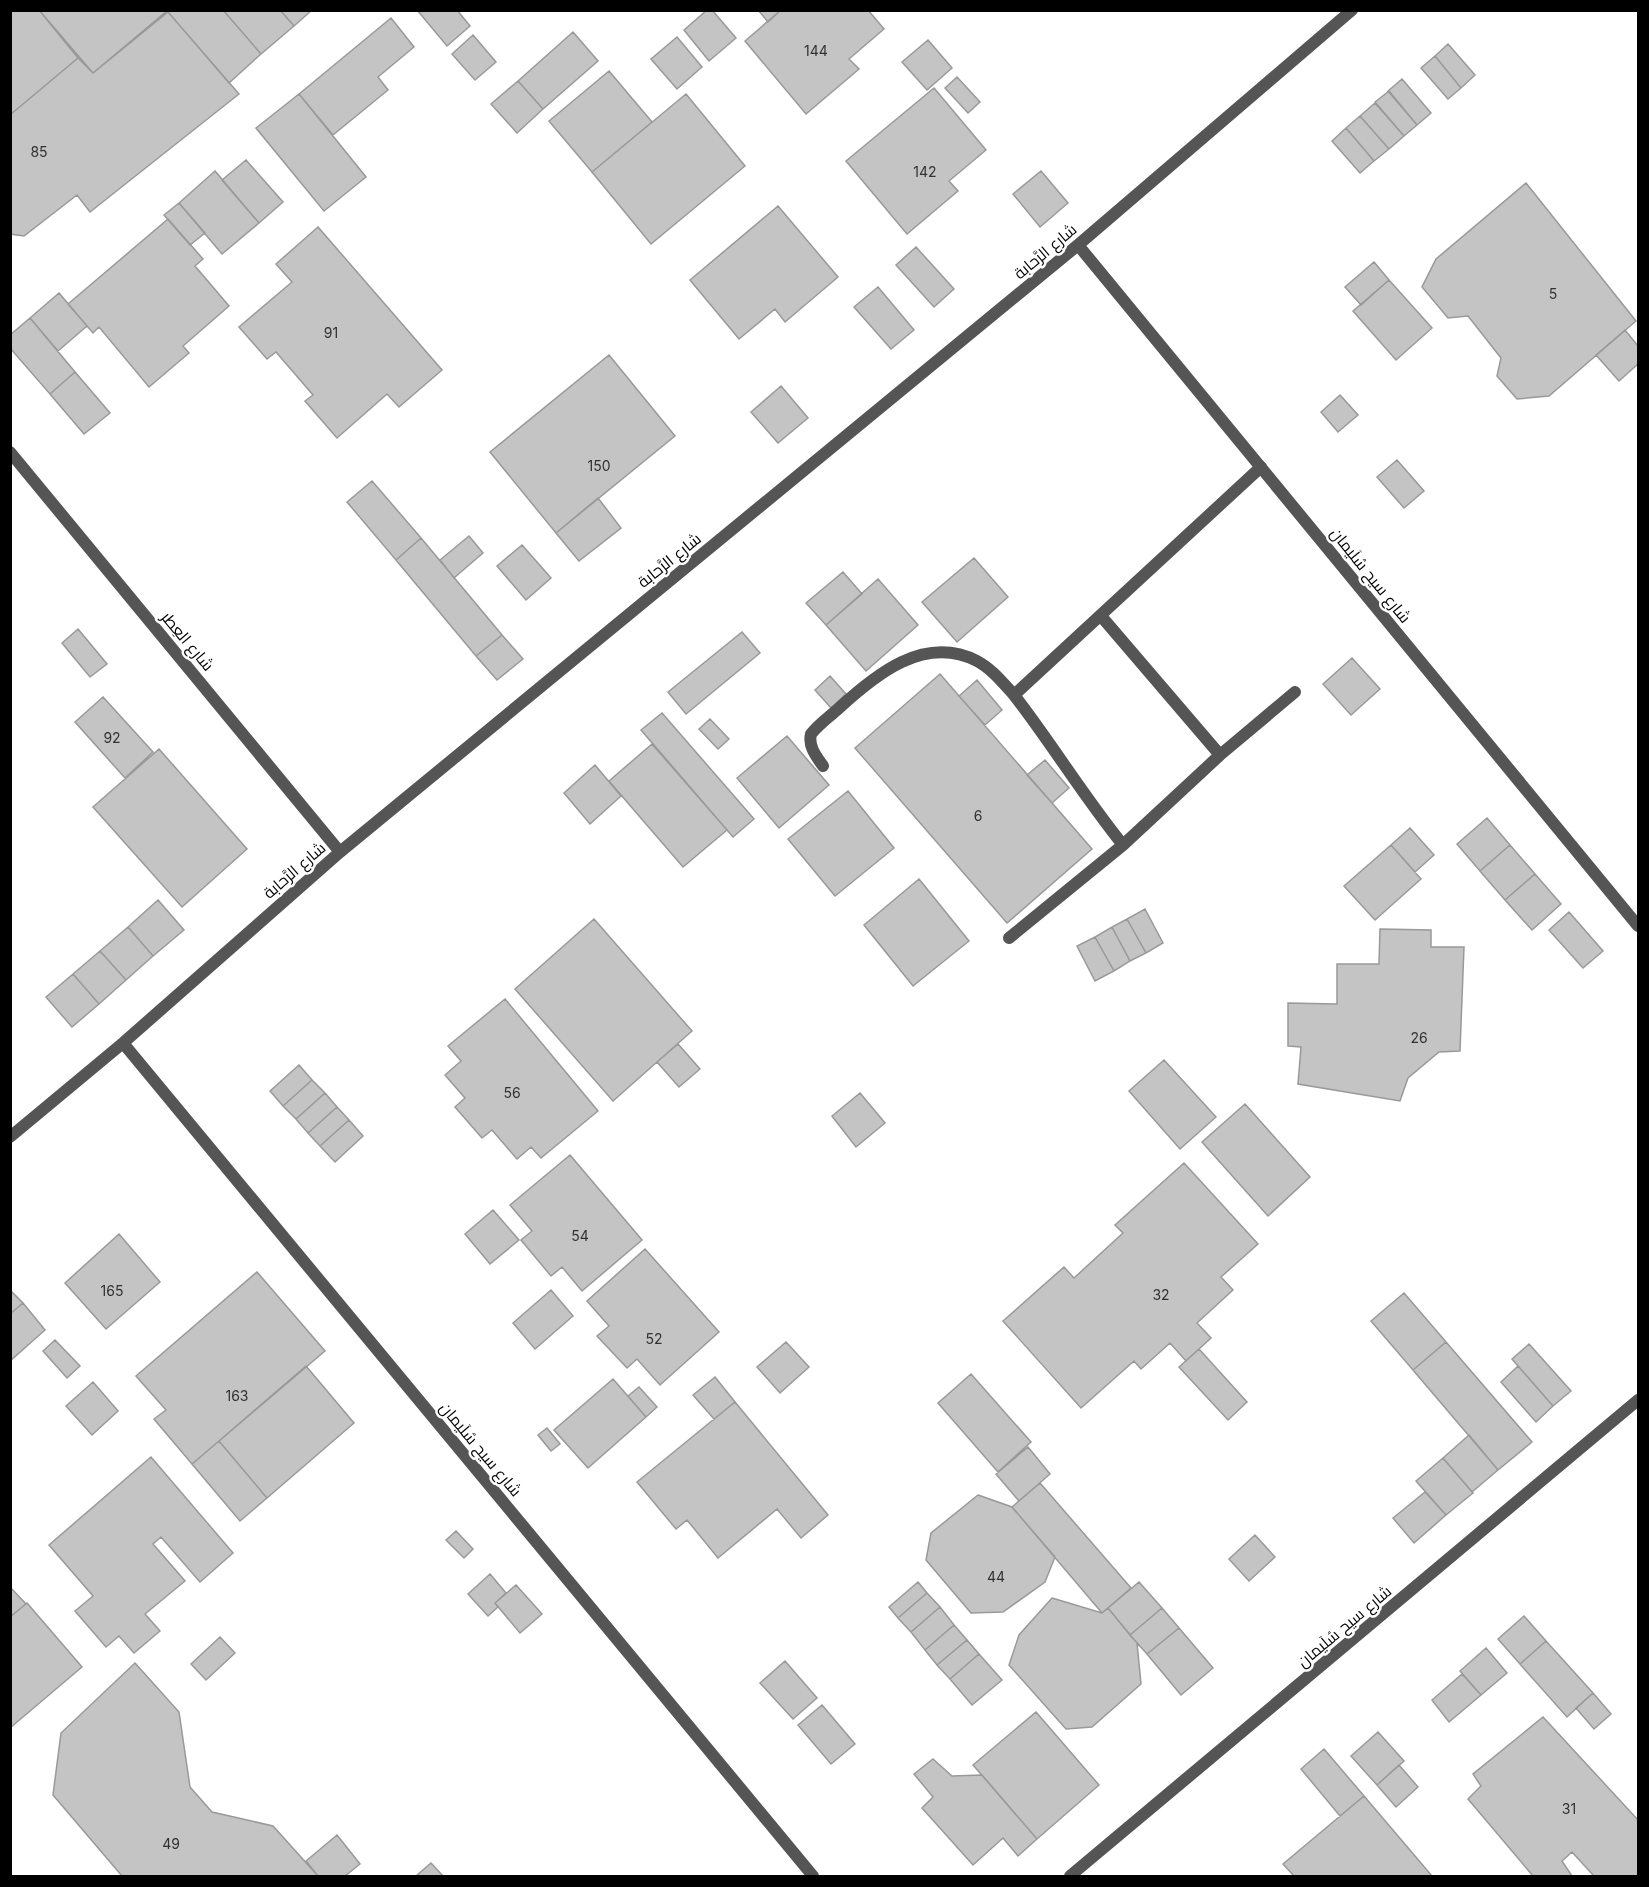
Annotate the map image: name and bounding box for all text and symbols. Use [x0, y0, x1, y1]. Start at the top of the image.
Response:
house number: 144 [804, 42, 828, 59]
house number: 85 [30, 143, 48, 160]
house number: 142 [913, 163, 937, 180]
street label: شارع الرَّحابة [1009, 219, 1082, 285]
house number: 5 [1549, 285, 1557, 302]
house number: 91 [324, 324, 338, 341]
house number: 150 [587, 457, 611, 474]
street label: شارع سيح سُلَيمان [1325, 523, 1416, 628]
street label: شارع الرَّحابة [633, 528, 706, 593]
street label: شارع العِطر [155, 607, 219, 676]
house number: 92 [103, 729, 121, 746]
house number: 6 [974, 807, 982, 824]
street label: شارع الرَّحابة [259, 837, 331, 904]
house number: 26 [1410, 1029, 1428, 1046]
house number: 56 [503, 1084, 521, 1101]
house number: 54 [571, 1227, 589, 1244]
house number: 165 [101, 1282, 123, 1299]
house number: 32 [1152, 1286, 1170, 1303]
house number: 52 [645, 1330, 663, 1347]
house number: 163 [225, 1387, 249, 1404]
street label: شارع سيح سُلَيمان [434, 1398, 526, 1502]
house number: 44 [987, 1568, 1005, 1585]
street label: شارع سيح سُلَيمان [1293, 1581, 1397, 1673]
house number: 31 [1562, 1800, 1576, 1817]
house number: 49 [162, 1835, 180, 1852]

